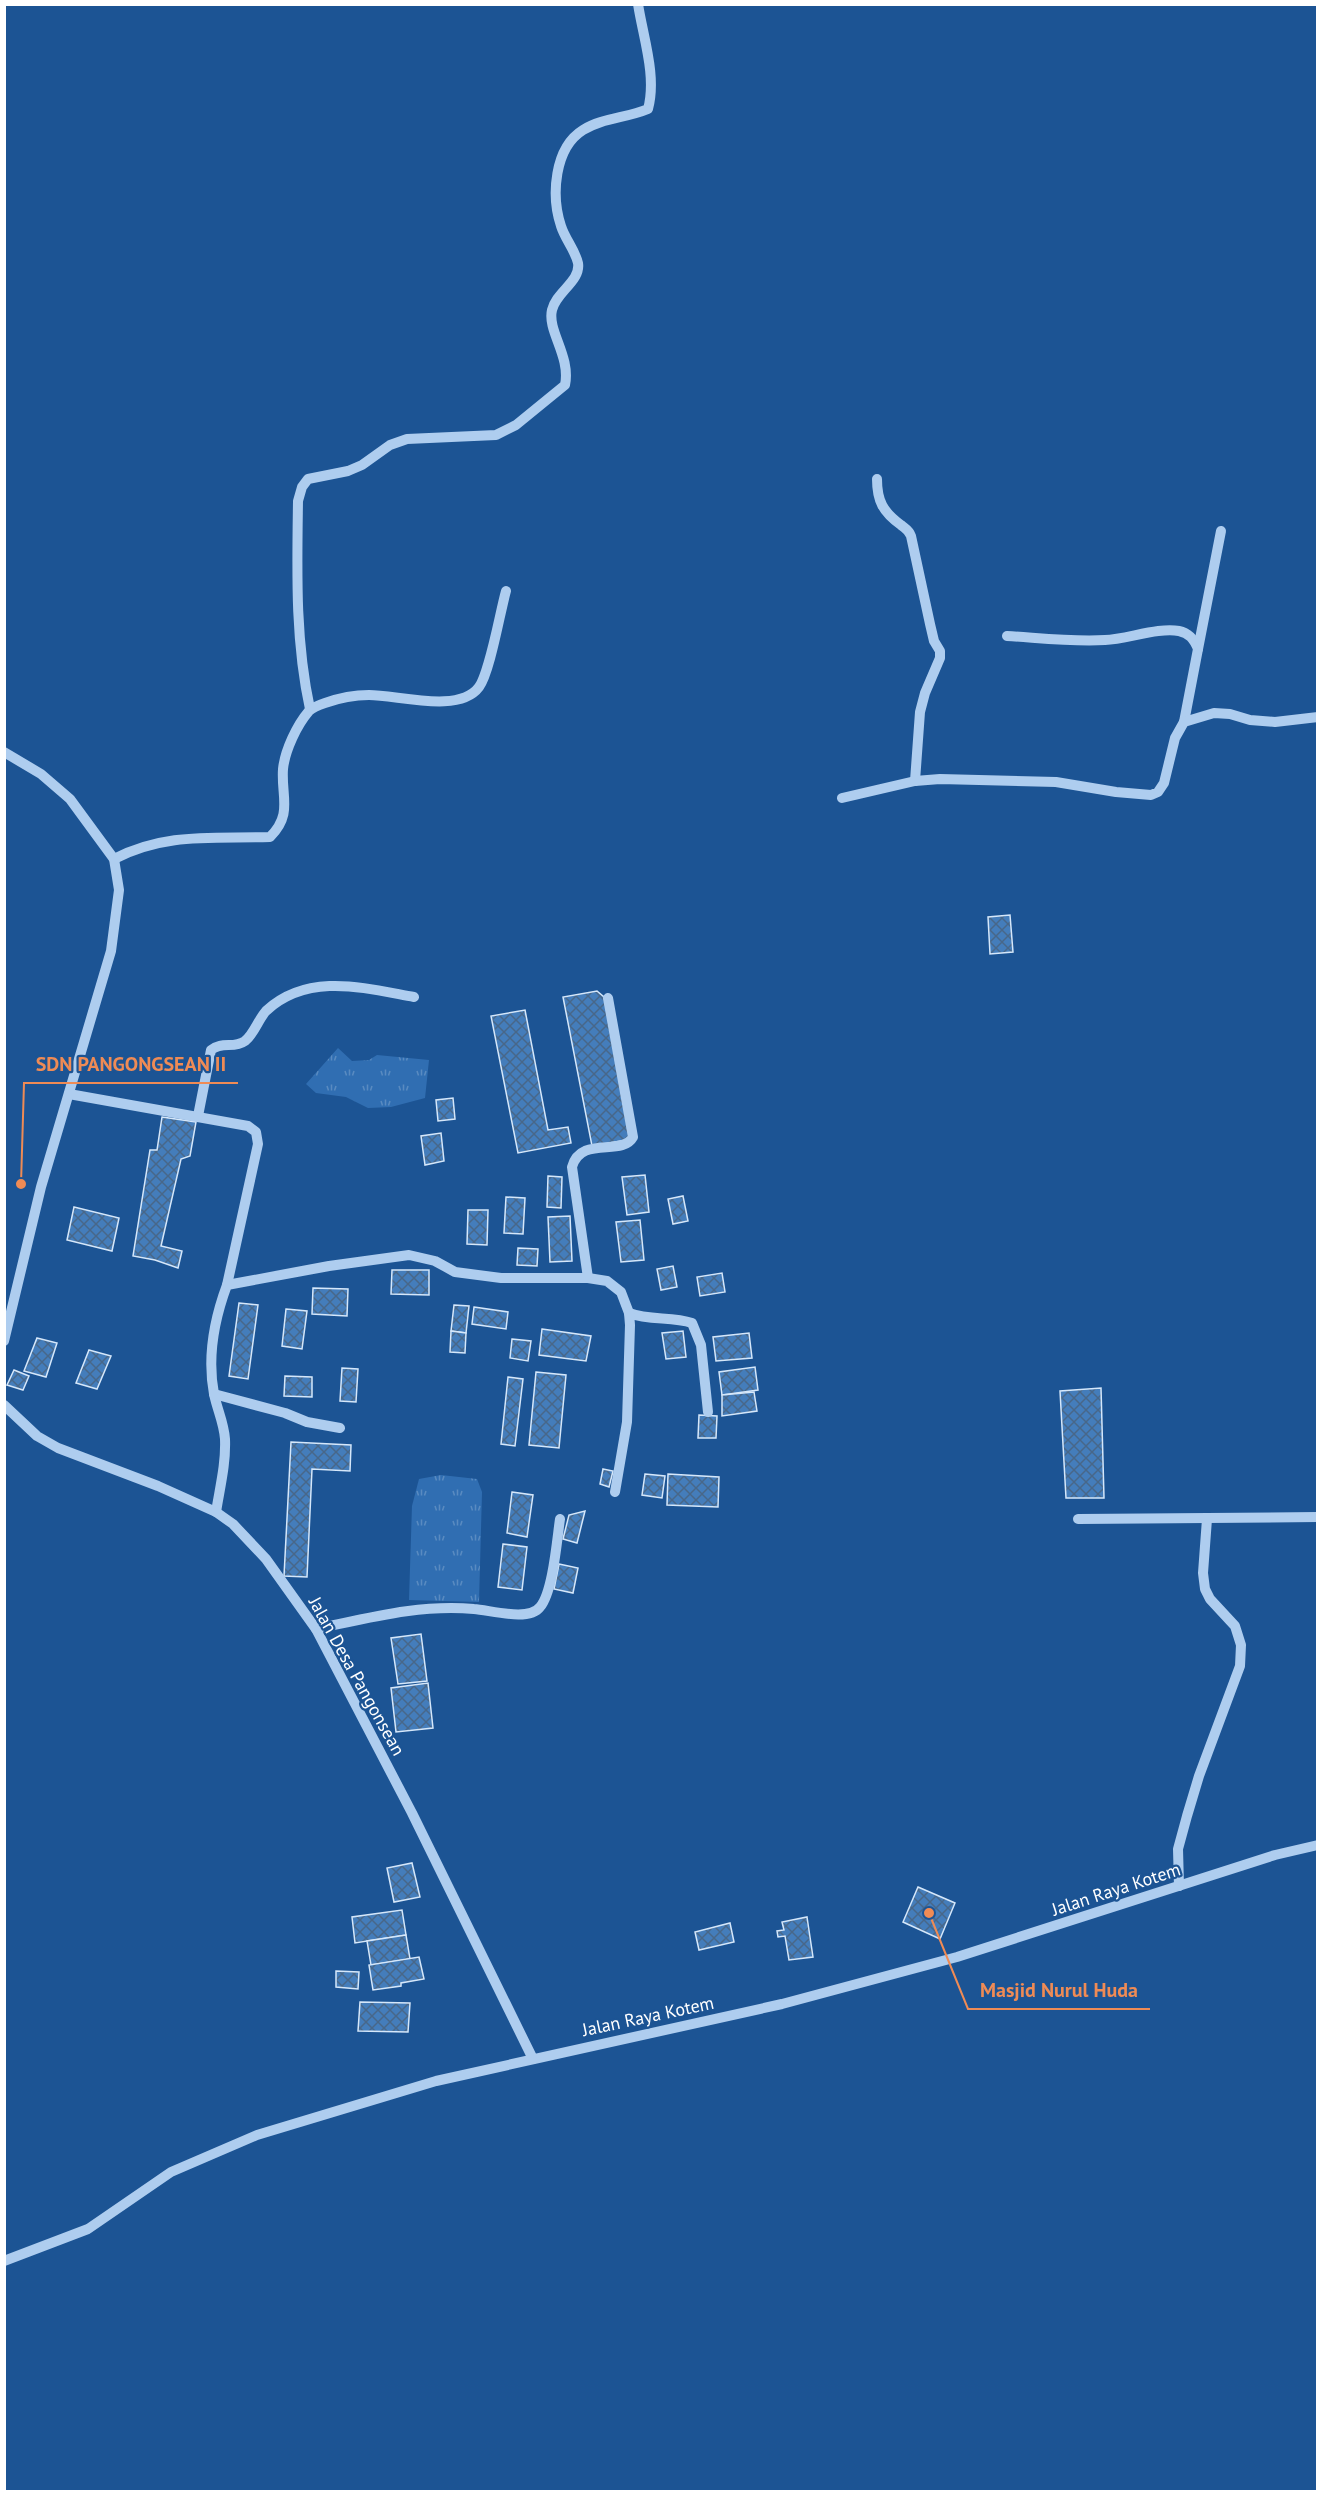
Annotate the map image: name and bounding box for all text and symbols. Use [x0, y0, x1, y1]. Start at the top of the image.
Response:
callout: SDN PANGONGSEAN II [24, 1045, 238, 1083]
text: SDN PANGONGSEAN II [36, 1051, 226, 1077]
street label: Jalan Desa Pangonsean [303, 1592, 410, 1759]
street label: Jalan Raya Kotem [1048, 1857, 1183, 1921]
callout: Masjid Nurul Huda [968, 1971, 1150, 2009]
text: Masjid Nurul Huda [980, 1977, 1138, 2003]
street label: Jalan Raya Kotem [579, 1991, 716, 2041]

